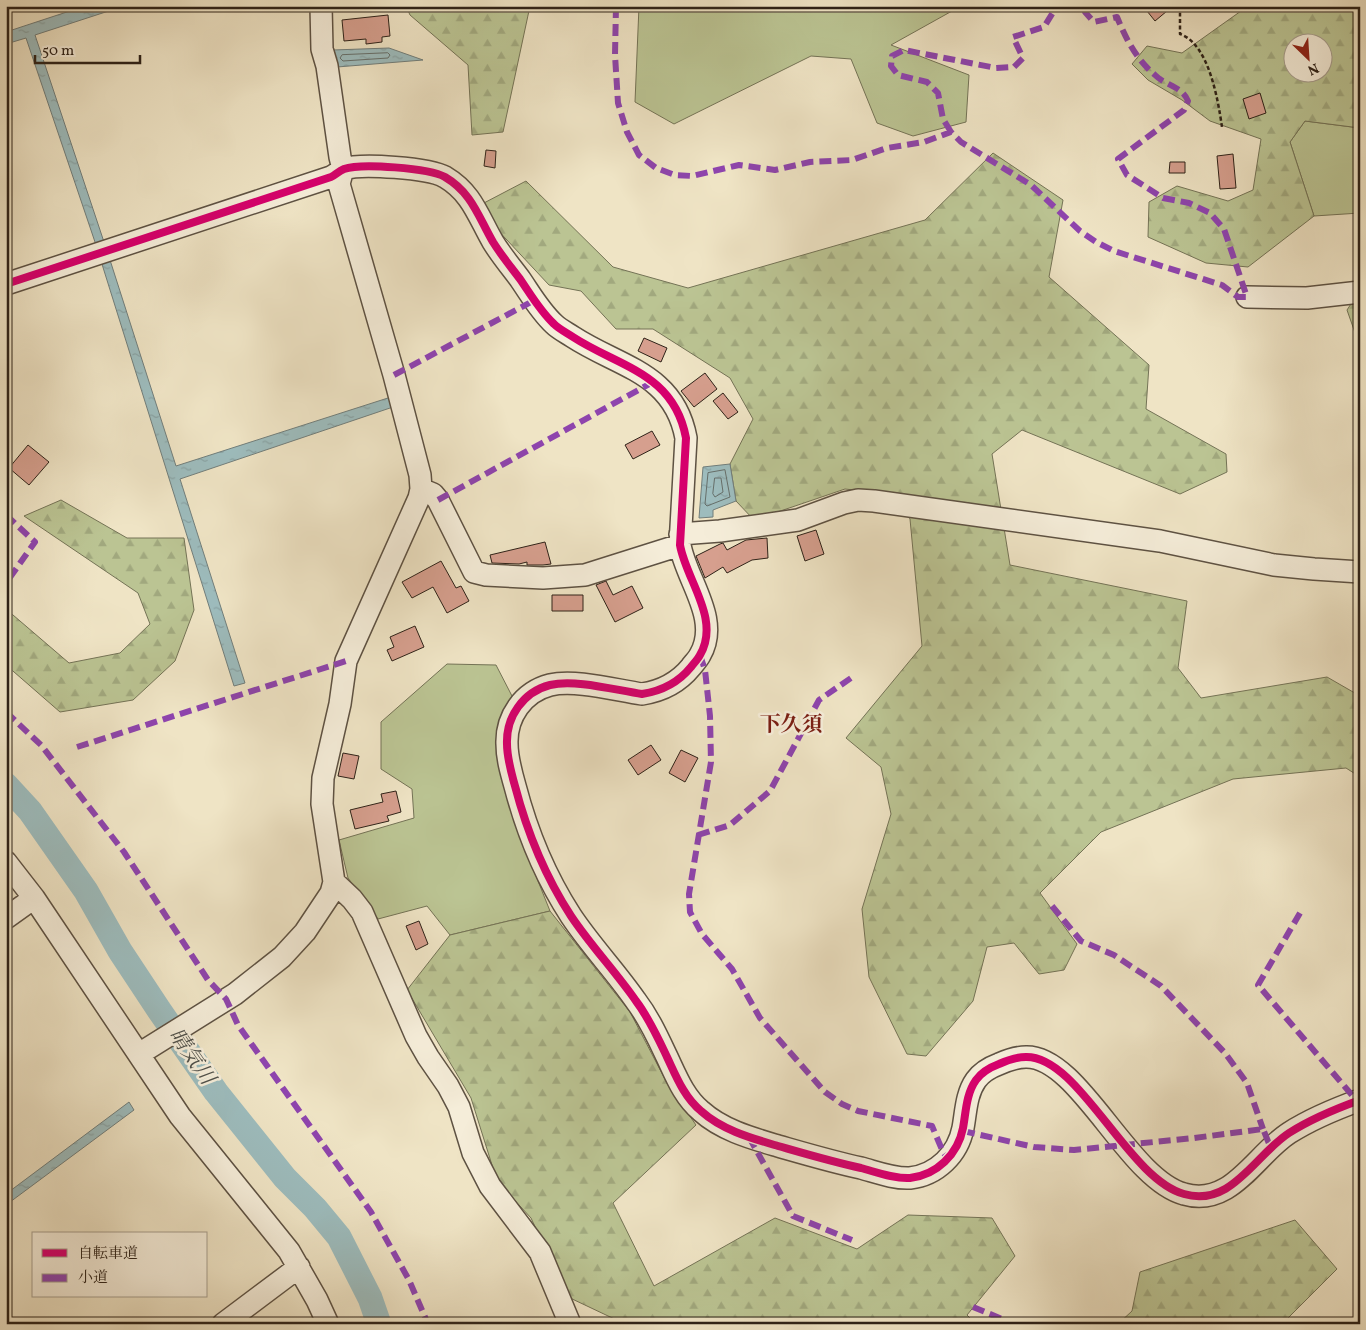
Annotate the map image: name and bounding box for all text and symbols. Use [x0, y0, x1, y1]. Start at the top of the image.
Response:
scale bar [35, 32, 140, 64]
north arrow [1284, 32, 1334, 82]
text: 50 m [42, 41, 74, 62]
text: N [1304, 58, 1321, 79]
district label: 下久須 [760, 711, 823, 740]
water label: 晴気川 [161, 1023, 222, 1093]
legend [32, 1232, 208, 1298]
text: 自転車道 [78, 1244, 138, 1265]
text: 小道 [78, 1268, 108, 1289]

